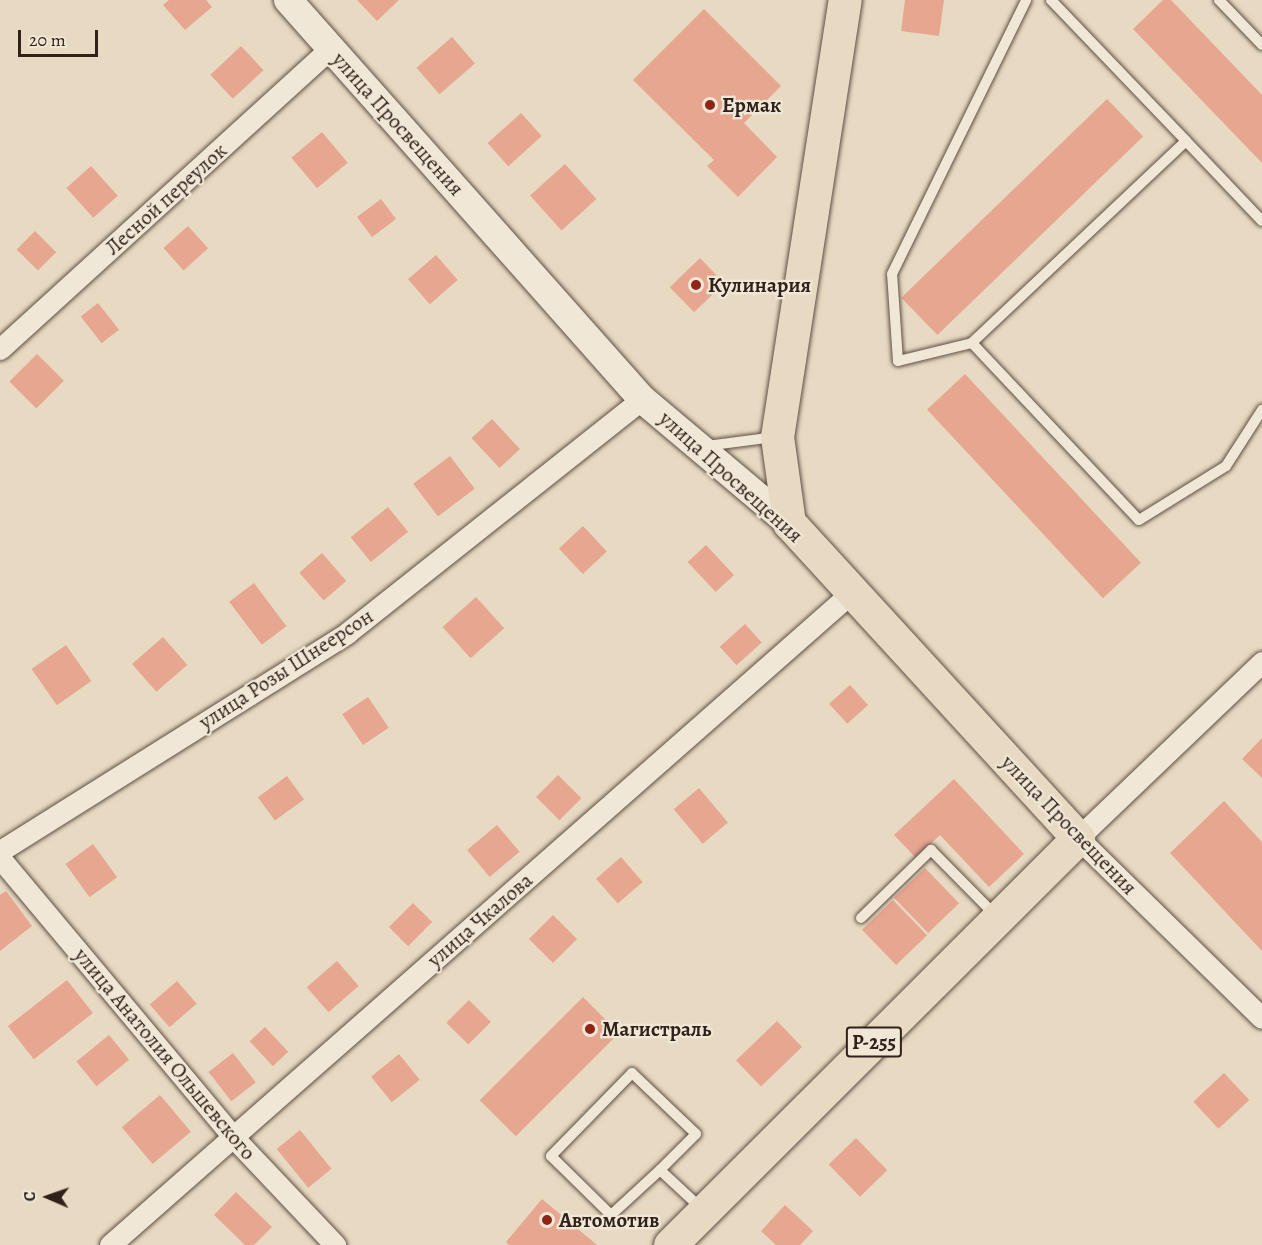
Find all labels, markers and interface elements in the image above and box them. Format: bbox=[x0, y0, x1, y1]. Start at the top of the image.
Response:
scale bar bbox=[21, 18, 100, 56]
text: 20 m bbox=[29, 28, 66, 52]
street label: улица Просвещения bbox=[327, 47, 469, 201]
place label: Ермак bbox=[722, 92, 781, 118]
marker: Ермак bbox=[703, 98, 717, 112]
street label: Лесной переулок bbox=[100, 138, 232, 260]
place label: Кулинария bbox=[708, 272, 811, 298]
marker: Кулинария bbox=[689, 278, 703, 292]
street label: улица Просвещения bbox=[654, 406, 808, 548]
street label: улица Розы Шнеерсон bbox=[194, 603, 378, 735]
street label: улица Просвещения bbox=[996, 750, 1142, 900]
street label: улица Чкалова bbox=[422, 868, 538, 972]
street label: улица Анатолия Ольшевского bbox=[69, 943, 261, 1165]
place label: Магистраль bbox=[602, 1016, 711, 1042]
marker: Магистраль bbox=[583, 1022, 597, 1036]
road number: Р-255 bbox=[846, 1025, 902, 1059]
north arrow bbox=[18, 1167, 78, 1227]
text: С bbox=[19, 1191, 41, 1202]
place label: Автомотив bbox=[559, 1207, 659, 1233]
marker: Автомотив bbox=[540, 1213, 554, 1227]

